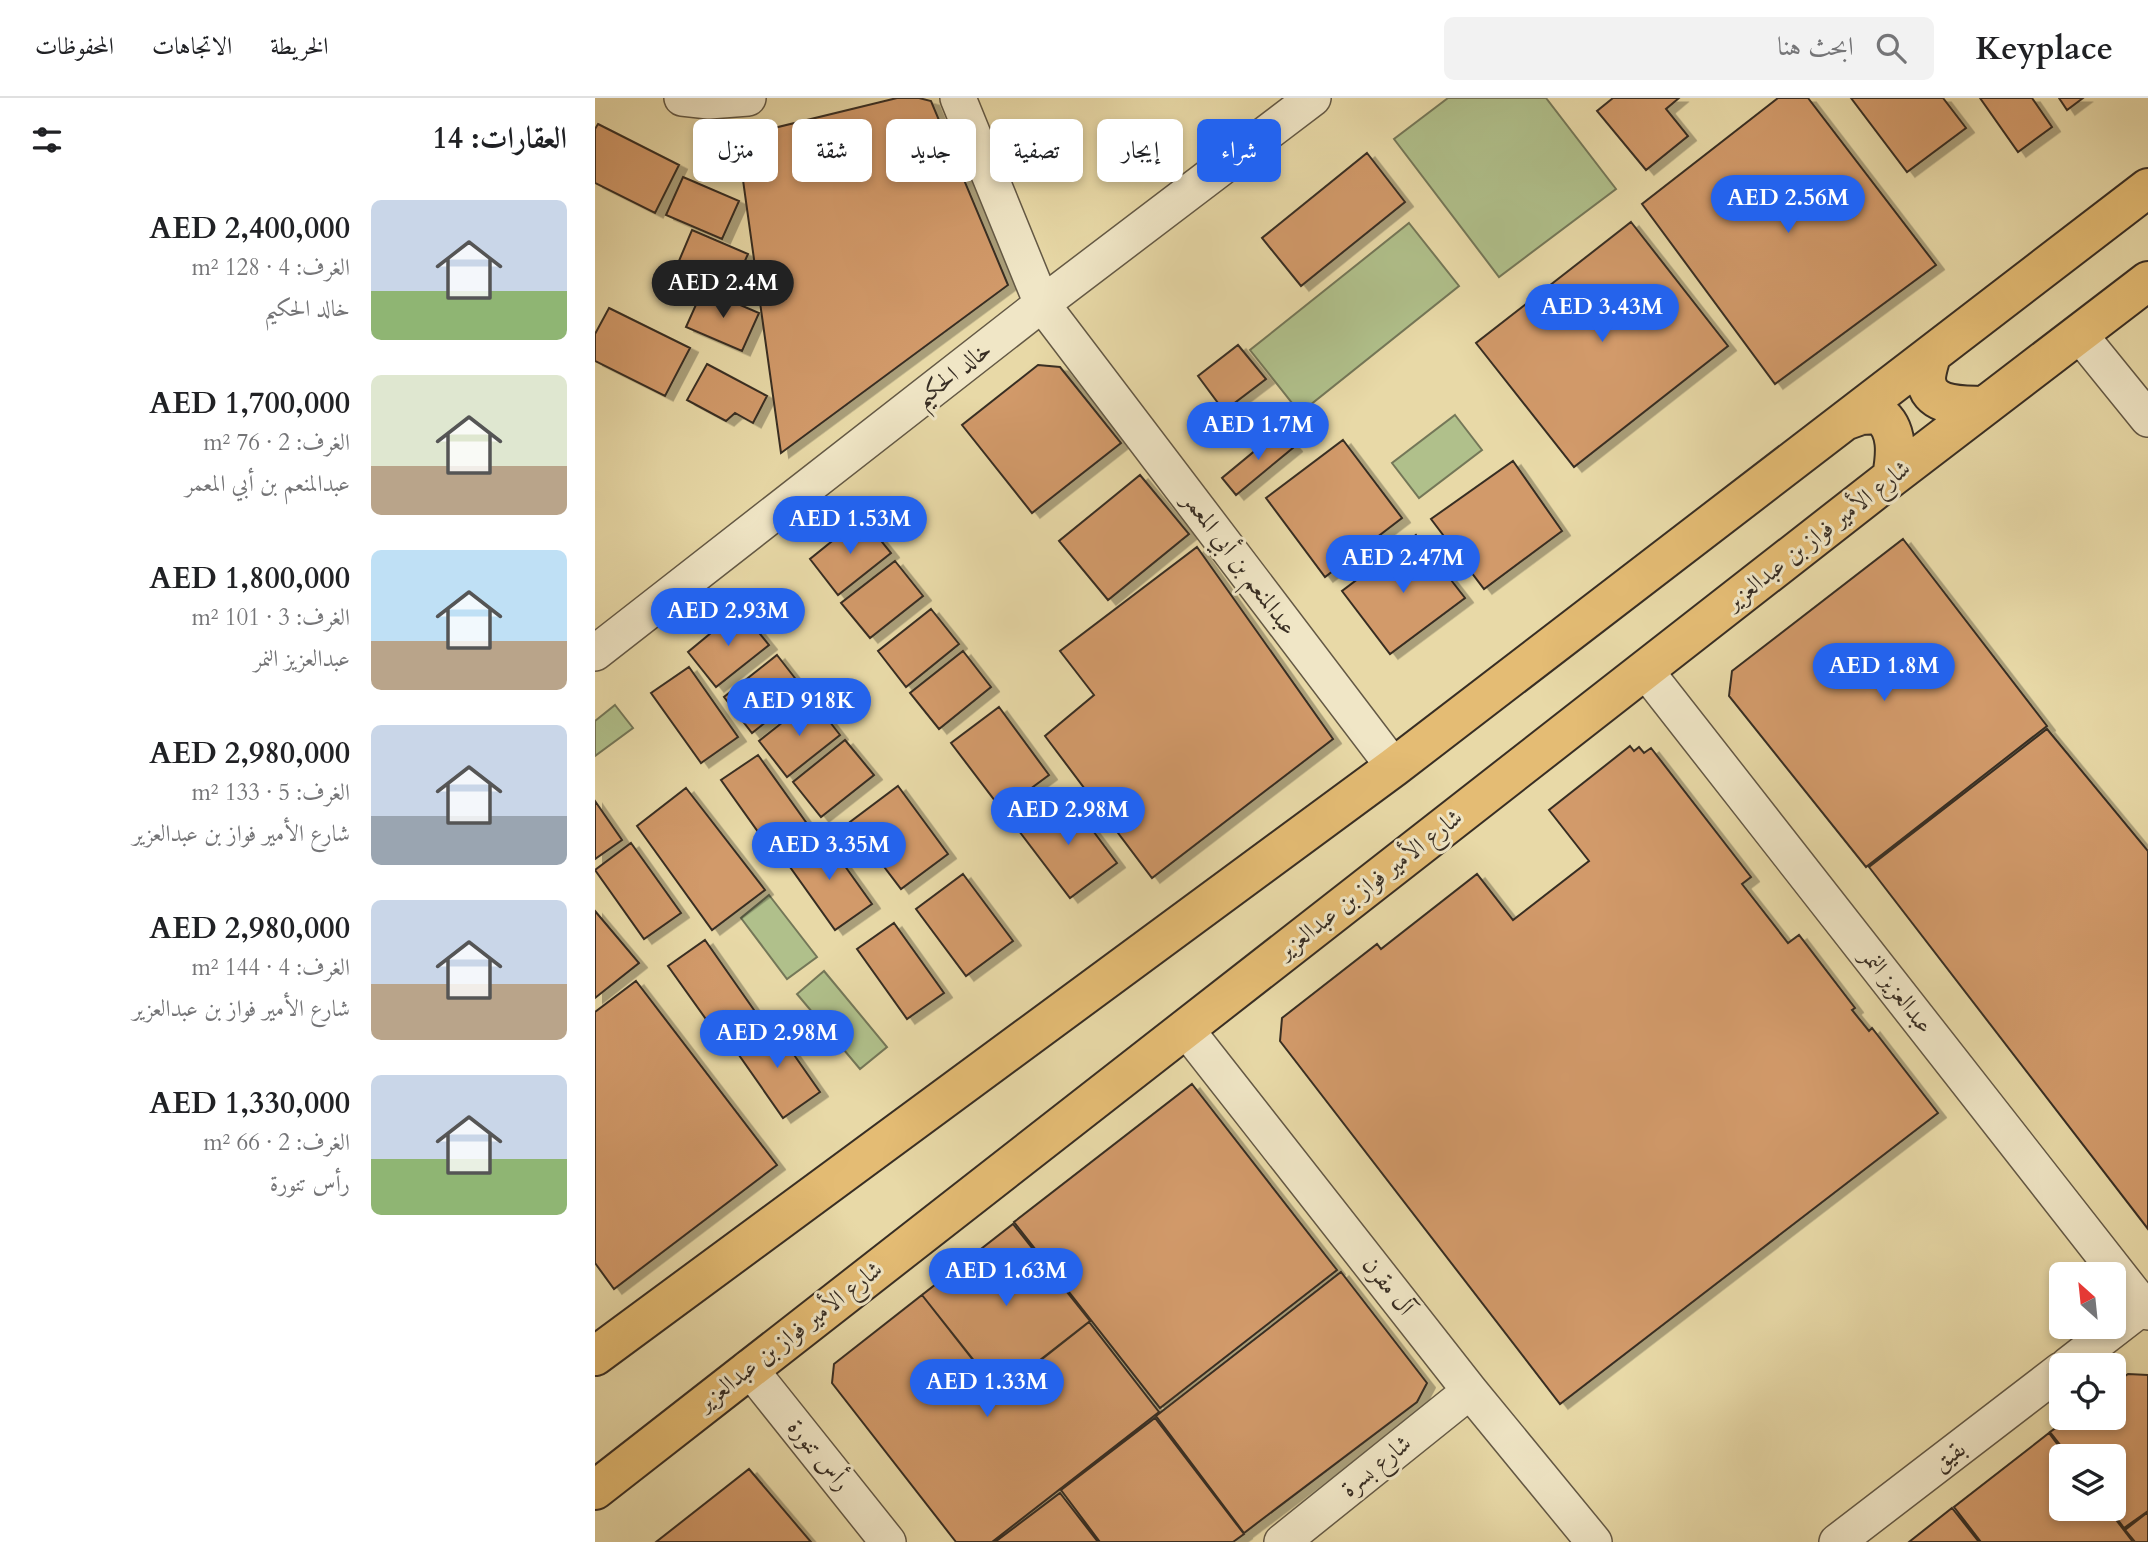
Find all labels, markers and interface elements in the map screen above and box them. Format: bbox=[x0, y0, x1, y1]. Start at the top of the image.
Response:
search box bbox=[1444, 17, 1934, 80]
text: Keyplace bbox=[1976, 26, 2113, 71]
text: ابحث هنا bbox=[1777, 29, 1854, 64]
icon: search bbox=[1872, 29, 1910, 67]
text: المحفوظات bbox=[35, 30, 114, 63]
text: الاتجاهات bbox=[152, 30, 232, 63]
text: الخريطة bbox=[270, 30, 329, 63]
text: العقارات: 14 bbox=[432, 118, 567, 159]
chip: منزل bbox=[693, 119, 778, 182]
chip: شقة bbox=[792, 119, 872, 182]
chip: جديد bbox=[886, 119, 976, 182]
chip: تصفية bbox=[990, 119, 1083, 182]
chip: إيجار bbox=[1097, 119, 1183, 182]
chip: شراء bbox=[1197, 119, 1281, 182]
icon: filters bbox=[28, 121, 66, 159]
pin: AED 2.56M bbox=[1708, 176, 1868, 235]
text: AED 2.56M bbox=[1727, 182, 1849, 213]
text: AED 2,400,000 bbox=[149, 208, 350, 249]
icon: home bbox=[427, 228, 511, 312]
text: الغرف: 4 · 128 m² bbox=[191, 252, 350, 283]
pin: AED 2.4M bbox=[651, 260, 795, 320]
text: AED 2.4M bbox=[668, 267, 778, 298]
pin: AED 3.43M bbox=[1522, 285, 1682, 344]
text: AED 3.43M bbox=[1541, 291, 1663, 322]
text: خالد الحكيم bbox=[264, 293, 350, 324]
street label: خالد الحكيم bbox=[908, 333, 1003, 420]
text: AED 1,700,000 bbox=[149, 383, 350, 424]
pin: AED 1.7M bbox=[1186, 402, 1330, 462]
icon: home bbox=[427, 403, 511, 487]
text: AED 1.7M bbox=[1203, 409, 1313, 440]
text: الغرف: 2 · 76 m² bbox=[203, 427, 350, 458]
street label: شارع الأمير فواز بن عبدالعزير bbox=[1716, 452, 1919, 622]
text: عبدالمنعم بن أبي المعمر bbox=[185, 468, 350, 499]
street label: عبدالمنعم بن أبي المعمر bbox=[1169, 482, 1306, 646]
pin: AED 1.53M bbox=[770, 496, 930, 556]
text: AED 1.53M bbox=[789, 503, 911, 534]
pin: AED 2.47M bbox=[1323, 536, 1483, 595]
text: AED 2.47M bbox=[1342, 542, 1464, 573]
text: AED 1,800,000 bbox=[149, 558, 350, 599]
icon: home bbox=[427, 578, 511, 662]
pin: AED 2.93M bbox=[648, 588, 808, 648]
text: AED 2.93M bbox=[667, 595, 789, 626]
text: الغرف: 3 · 101 m² bbox=[191, 602, 350, 633]
text: عبدالعزيز النمر bbox=[254, 643, 350, 674]
pin: AED 1.8M bbox=[1812, 644, 1956, 703]
text: AED 1.8M bbox=[1829, 650, 1939, 681]
pin: AED 918K bbox=[727, 678, 871, 738]
text: AED 918K bbox=[743, 685, 855, 716]
text: AED 2,980,000 bbox=[149, 733, 350, 774]
icon: home bbox=[427, 753, 511, 837]
text: الغرف: 5 · 133 m² bbox=[191, 777, 350, 808]
pin: AED 2.98M bbox=[988, 788, 1148, 847]
text: AED 2.98M bbox=[1007, 794, 1129, 825]
street label: شارع الأمير فواز بن عبدالعزير bbox=[1268, 801, 1471, 971]
text: شارع الأمير فواز بن عبدالعزير bbox=[132, 818, 350, 849]
pin: AED 3.35M bbox=[749, 822, 909, 882]
text: AED 3.35M bbox=[768, 829, 890, 860]
text: AED 2,980,000 bbox=[149, 908, 350, 949]
icon: home bbox=[427, 928, 511, 1012]
street label: عبدالعزيز النمر bbox=[1851, 939, 1941, 1041]
text: الغرف: 4 · 144 m² bbox=[191, 952, 350, 983]
text: شارع الأمير فواز بن عبدالعزير bbox=[132, 993, 350, 1024]
pin: AED 2.98M bbox=[697, 1010, 857, 1070]
text: AED 2.98M bbox=[716, 1017, 838, 1048]
text: AED 1,330,000 bbox=[149, 1083, 350, 1124]
icon: home bbox=[427, 1103, 511, 1187]
text: الغرف: 2 · 66 m² bbox=[203, 1127, 350, 1158]
text: رأس تنورة bbox=[270, 1168, 350, 1199]
pin: AED 1.63M bbox=[926, 1248, 1086, 1308]
street label: آل مقرن bbox=[1355, 1250, 1423, 1325]
street label: شارع الأمير فواز بن عبدالعزير bbox=[688, 1253, 891, 1423]
text: AED 1.63M bbox=[945, 1255, 1067, 1286]
north arrow bbox=[2049, 1262, 2126, 1339]
map controls bbox=[2049, 1262, 2126, 1521]
button: locate bbox=[2049, 1353, 2126, 1430]
pin: AED 1.33M bbox=[907, 1360, 1067, 1419]
text: AED 1.33M bbox=[926, 1366, 1048, 1397]
street label: رأس تنورة bbox=[780, 1411, 859, 1498]
street label: شارع بسرة bbox=[1334, 1427, 1420, 1507]
street label: بقيق bbox=[1925, 1433, 1973, 1479]
button: layers bbox=[2049, 1444, 2126, 1521]

